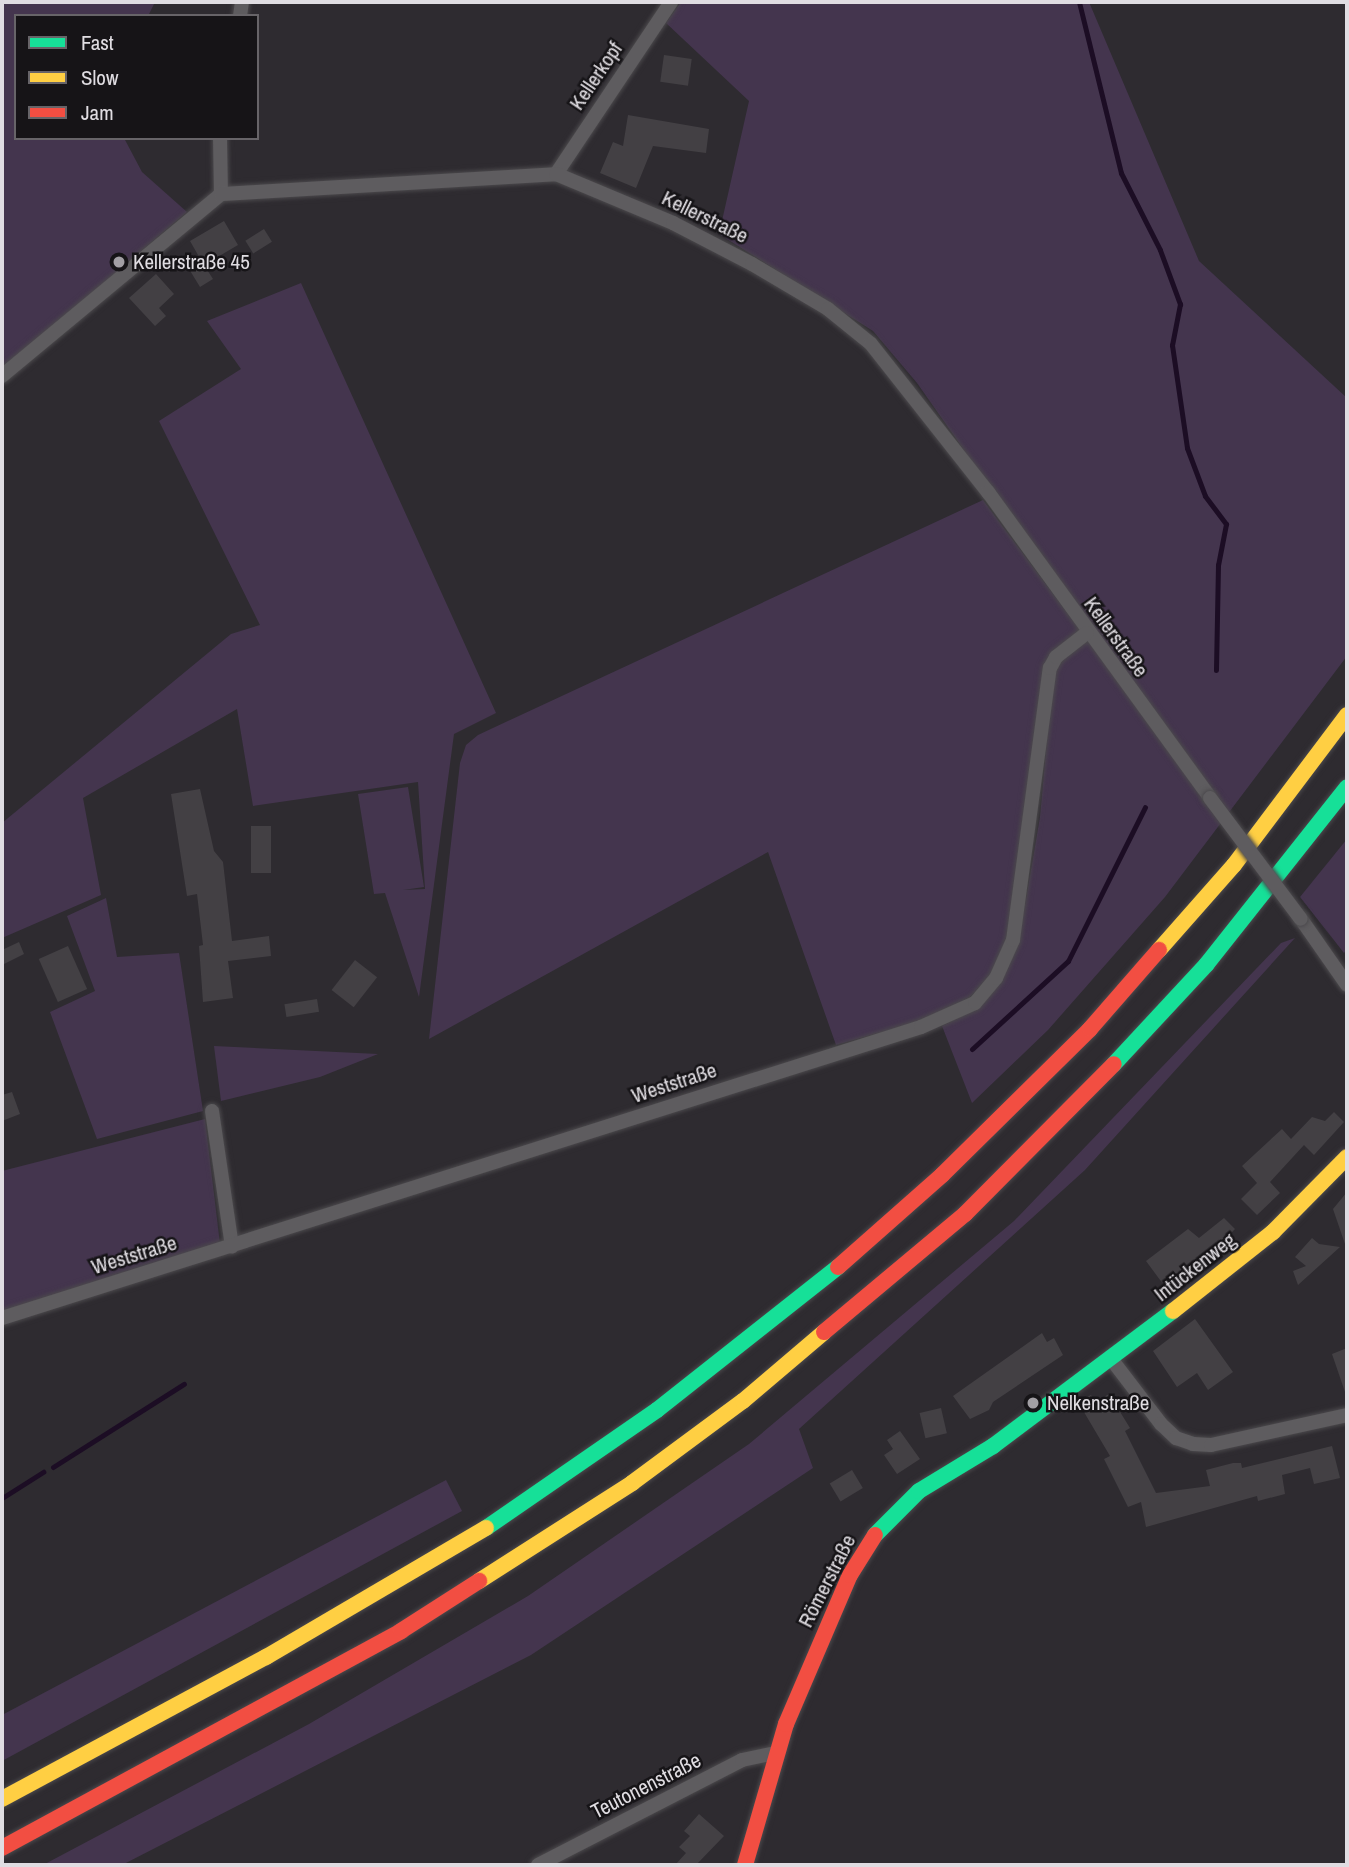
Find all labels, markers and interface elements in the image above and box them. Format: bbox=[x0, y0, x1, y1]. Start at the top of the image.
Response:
legend bbox=[14, 14, 259, 140]
text: Fast bbox=[81, 28, 114, 57]
street label: Kellerkopf bbox=[564, 37, 628, 115]
text: Slow bbox=[81, 63, 118, 92]
text: Jam bbox=[81, 98, 114, 127]
street label: Kellerstraße bbox=[658, 185, 752, 249]
place label: Kellerstraße 45 bbox=[133, 249, 250, 275]
marker: Kellerstraße 45 bbox=[111, 254, 127, 270]
street label: Kellerstraße bbox=[1079, 592, 1153, 682]
street label: Weststraße bbox=[628, 1057, 720, 1109]
street label: Intückenweg bbox=[1149, 1227, 1241, 1307]
street label: Weststraße bbox=[88, 1230, 180, 1280]
place label: Nelkenstraße bbox=[1047, 1390, 1149, 1416]
marker: Nelkenstraße bbox=[1025, 1395, 1041, 1411]
street label: Römerstraße bbox=[793, 1531, 861, 1631]
street label: Teutonenstraße bbox=[587, 1748, 705, 1824]

